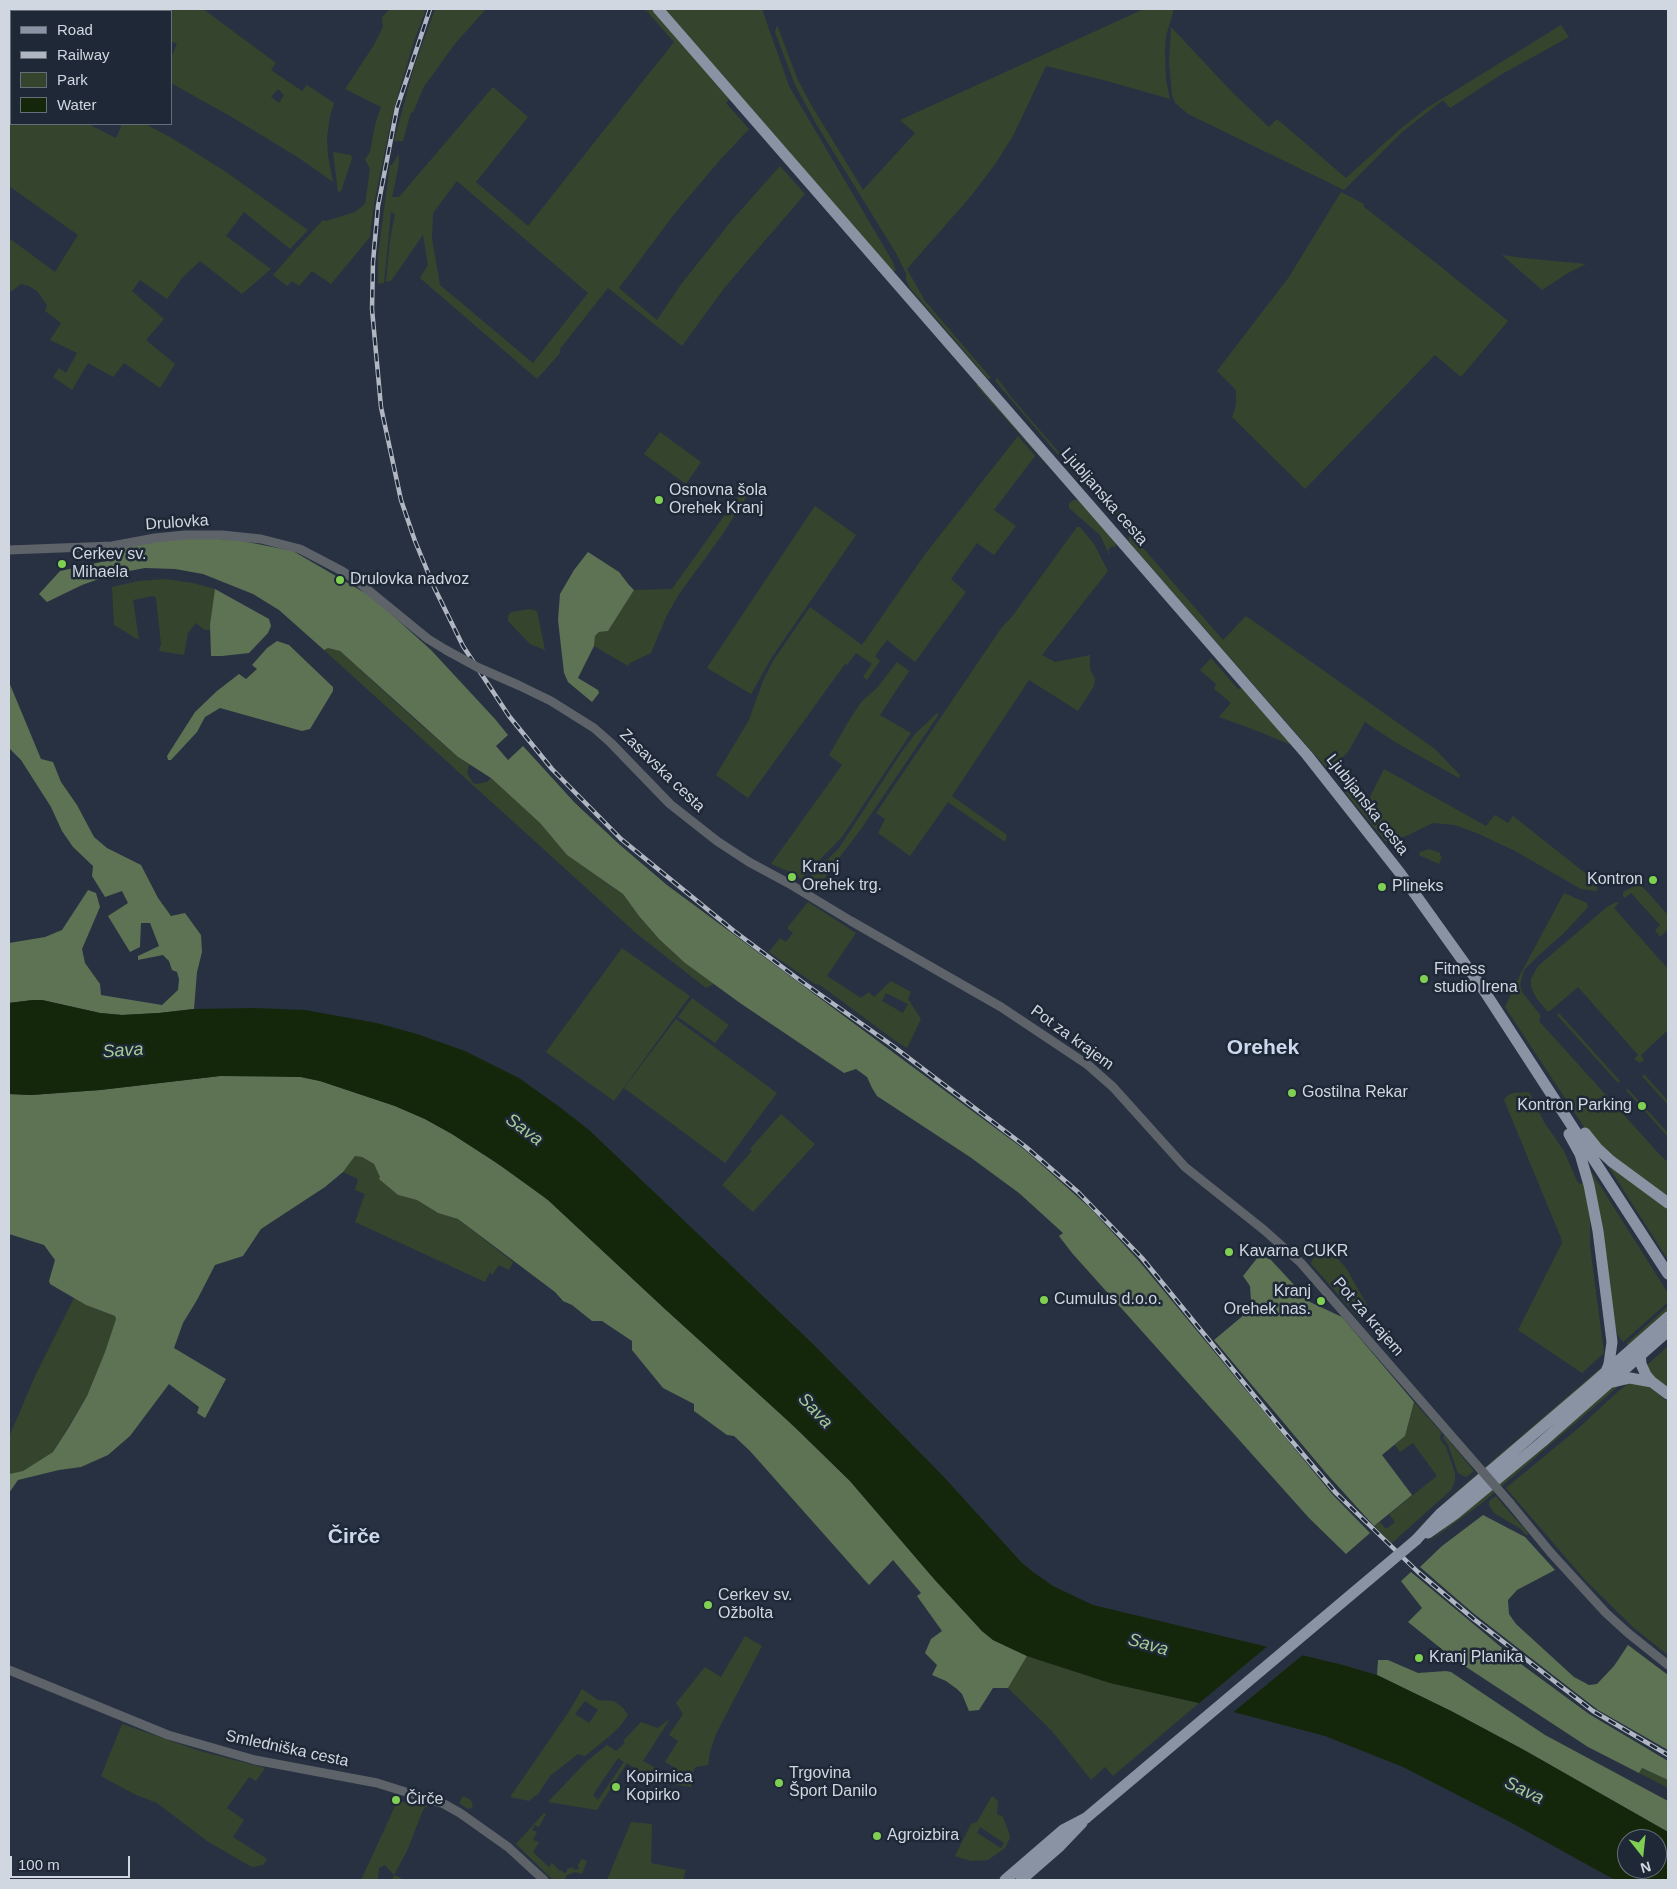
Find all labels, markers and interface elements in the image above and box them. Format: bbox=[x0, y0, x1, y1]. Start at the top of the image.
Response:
legend bbox=[10, 10, 172, 125]
text: Road bbox=[57, 21, 93, 38]
text: Railway bbox=[57, 46, 110, 63]
text: Park bbox=[57, 71, 88, 88]
text: Water bbox=[57, 96, 96, 113]
street label: Ljubljanska cesta bbox=[1056, 444, 1152, 550]
place label: Osnovna šola Orehek Kranj bbox=[669, 481, 767, 519]
marker: Osnovna šola Orehek Kranj bbox=[653, 494, 665, 506]
street label: Drulovka bbox=[145, 511, 209, 535]
place label: Cerkev sv. Mihaela bbox=[72, 545, 146, 583]
marker: Cerkev sv. Mihaela bbox=[56, 558, 68, 570]
place label: Drulovka nadvoz bbox=[350, 570, 469, 590]
marker: Drulovka nadvoz bbox=[334, 574, 346, 586]
street label: Zasavska cesta bbox=[615, 725, 709, 817]
street label: Ljubljanska cesta bbox=[1322, 751, 1412, 859]
place label: Kranj Orehek trg. bbox=[802, 858, 882, 896]
place label: Kontron bbox=[1587, 870, 1643, 890]
marker: Kranj Orehek trg. bbox=[786, 871, 798, 883]
marker: Kontron bbox=[1647, 874, 1659, 886]
place label: Plineks bbox=[1392, 877, 1444, 897]
marker: Plineks bbox=[1376, 881, 1388, 893]
place label: Fitness studio Irena bbox=[1434, 960, 1518, 998]
marker: Fitness studio Irena bbox=[1418, 973, 1430, 985]
street label: Pot za krajem bbox=[1027, 1001, 1117, 1075]
district label: Orehek bbox=[1227, 1035, 1299, 1061]
water label: Sava bbox=[102, 1039, 144, 1063]
place label: Gostilna Rekar bbox=[1302, 1083, 1408, 1103]
marker: Gostilna Rekar bbox=[1286, 1087, 1298, 1099]
place label: Kontron Parking bbox=[1517, 1096, 1632, 1116]
marker: Kontron Parking bbox=[1636, 1100, 1648, 1112]
water label: Sava bbox=[501, 1109, 547, 1151]
place label: Kavarna CUKR bbox=[1239, 1242, 1348, 1262]
marker: Kavarna CUKR bbox=[1223, 1246, 1235, 1258]
street label: Pot za krajem bbox=[1329, 1274, 1407, 1360]
place label: Kranj Orehek nas. bbox=[1224, 1282, 1311, 1320]
place label: Cumulus d.o.o. bbox=[1054, 1290, 1162, 1310]
marker: Cumulus d.o.o. bbox=[1038, 1294, 1050, 1306]
marker: Kranj Orehek nas. bbox=[1315, 1295, 1327, 1307]
water label: Sava bbox=[793, 1389, 837, 1433]
district label: Čirče bbox=[328, 1524, 380, 1550]
place label: Cerkev sv. Ožbolta bbox=[718, 1586, 792, 1624]
marker: Cerkev sv. Ožbolta bbox=[702, 1599, 714, 1611]
water label: Sava bbox=[1125, 1629, 1171, 1661]
place label: Kranj Planika bbox=[1429, 1648, 1523, 1668]
marker: Kranj Planika bbox=[1413, 1652, 1425, 1664]
street label: Smledniška cesta bbox=[224, 1727, 350, 1771]
place label: Trgovina Šport Danilo bbox=[789, 1764, 877, 1802]
place label: Kopirnica Kopirko bbox=[626, 1768, 693, 1806]
water label: Sava bbox=[1501, 1772, 1547, 1810]
marker: Trgovina Šport Danilo bbox=[773, 1777, 785, 1789]
marker: Kopirnica Kopirko bbox=[610, 1781, 622, 1793]
place label: Čirče bbox=[406, 1790, 443, 1810]
marker: Čirče bbox=[390, 1794, 402, 1806]
place label: Agroizbira bbox=[887, 1826, 959, 1846]
north arrow bbox=[1617, 1829, 1667, 1879]
marker: Agroizbira bbox=[871, 1830, 883, 1842]
scale bar bbox=[12, 1846, 132, 1878]
text: 100 m bbox=[18, 1856, 60, 1873]
text: N bbox=[1639, 1858, 1653, 1877]

